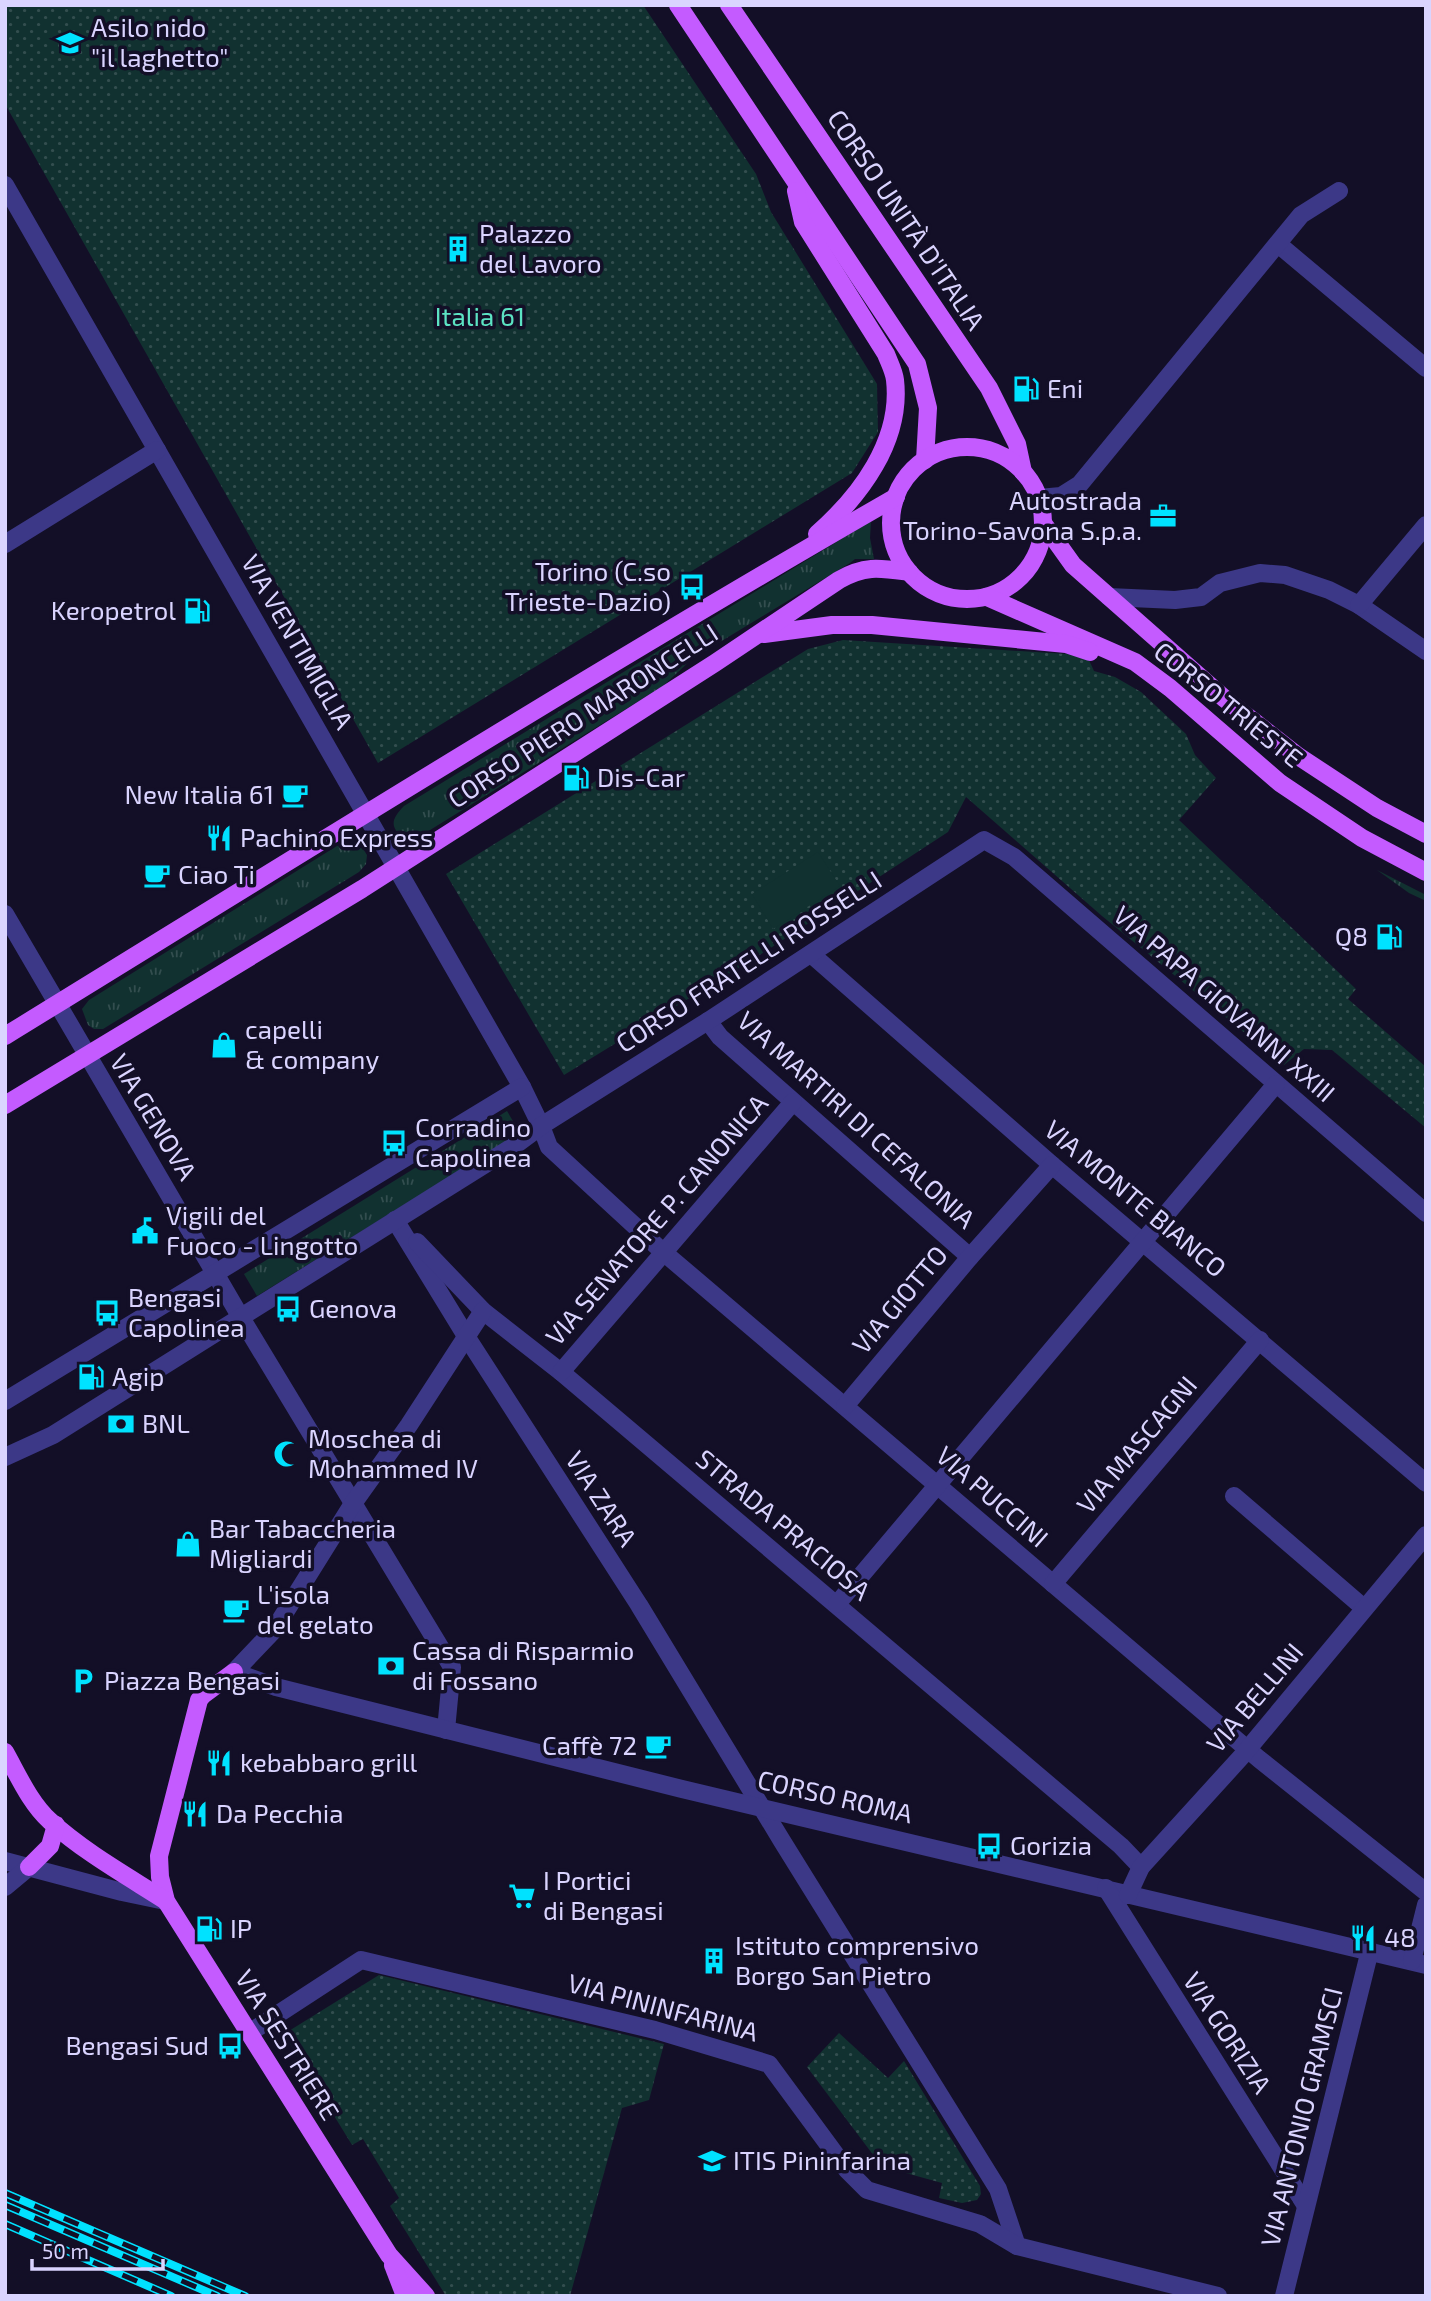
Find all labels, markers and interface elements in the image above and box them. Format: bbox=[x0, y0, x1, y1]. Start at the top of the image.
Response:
place label: Asilo nido "il laghetto" bbox=[91, 11, 228, 72]
school or university icon: Asilo nido "il laghetto" bbox=[55, 28, 85, 58]
street label: CORSO UNITÀ D'ITALIA bbox=[822, 103, 992, 335]
place label: Palazzo del Lavoro bbox=[479, 217, 602, 278]
building icon: Palazzo del Lavoro bbox=[443, 234, 473, 264]
park label: Italia 61 bbox=[435, 300, 525, 331]
place label: Eni bbox=[1047, 372, 1083, 403]
fuel station icon: Eni bbox=[1011, 374, 1041, 404]
place label: Autostrada Torino-Savona S.p.a. bbox=[903, 484, 1142, 545]
office icon: Autostrada Torino-Savona S.p.a. bbox=[1148, 501, 1178, 531]
street label: VIA VENTIMIGLIA bbox=[236, 548, 361, 734]
place label: Torino (C.so Trieste-Dazio) bbox=[505, 555, 671, 616]
bus stop icon: Torino (C.so Trieste-Dazio) bbox=[677, 572, 707, 602]
place label: Keropetrol bbox=[51, 594, 176, 625]
fuel station icon: Keropetrol bbox=[182, 596, 212, 626]
street label: CORSO PIERO MARONCELLI bbox=[442, 616, 723, 814]
street label: CORSO TRIESTE bbox=[1148, 635, 1309, 773]
place label: Dis-Car bbox=[597, 761, 685, 792]
fuel station icon: Dis-Car bbox=[561, 763, 591, 793]
place label: New Italia 61 bbox=[125, 778, 274, 809]
cafe icon: New Italia 61 bbox=[280, 780, 310, 810]
place label: Pachino Express bbox=[240, 821, 433, 852]
restaurant icon: Pachino Express bbox=[204, 823, 234, 853]
place label: Ciao Ti bbox=[178, 858, 255, 889]
cafe icon: Ciao Ti bbox=[142, 860, 172, 890]
street label: CORSO FRATELLI ROSSELLI bbox=[610, 863, 887, 1058]
street label: VIA PAPA GIOVANNI XXIII bbox=[1108, 898, 1342, 1107]
place label: Q8 bbox=[1335, 920, 1368, 951]
fuel station icon: Q8 bbox=[1374, 922, 1404, 952]
street label: VIA MARTIRI DI CEFALONIA bbox=[732, 1004, 982, 1234]
place label: capelli & company bbox=[245, 1013, 379, 1074]
shop icon: capelli & company bbox=[209, 1030, 239, 1060]
street label: VIA GENOVA bbox=[105, 1048, 204, 1185]
street label: VIA SENATORE P. CANONICA bbox=[538, 1087, 773, 1351]
place label: Corradino Capolinea bbox=[415, 1111, 531, 1172]
street label: VIA MONTE BIANCO bbox=[1039, 1113, 1233, 1283]
bus stop icon: Corradino Capolinea bbox=[379, 1128, 409, 1158]
place label: Vigili del Fuoco - Lingotto bbox=[166, 1199, 358, 1260]
public building icon: Vigili del Fuoco - Lingotto bbox=[130, 1216, 160, 1246]
street label: VIA GIOTTO bbox=[845, 1239, 953, 1359]
place label: Bengasi Capolinea bbox=[128, 1281, 244, 1342]
place label: Genova bbox=[309, 1292, 397, 1323]
bus stop icon: Genova bbox=[273, 1294, 303, 1324]
bus stop icon: Bengasi Capolinea bbox=[92, 1298, 122, 1328]
place label: Agip bbox=[112, 1360, 164, 1391]
fuel station icon: Agip bbox=[76, 1362, 106, 1392]
street label: VIA MASCAGNI bbox=[1069, 1369, 1202, 1519]
place label: BNL bbox=[142, 1407, 190, 1438]
bank icon: BNL bbox=[106, 1409, 136, 1439]
place label: Moschea di Mohammed IV bbox=[308, 1422, 478, 1483]
mosque icon: Moschea di Mohammed IV bbox=[272, 1439, 302, 1469]
street label: VIA PUCCINI bbox=[931, 1439, 1055, 1553]
street label: STRADA PRACIOSA bbox=[691, 1442, 877, 1606]
street label: VIA ZARA bbox=[560, 1445, 644, 1552]
place label: Bar Tabaccheria Migliardi bbox=[209, 1512, 396, 1573]
shop icon: Bar Tabaccheria Migliardi bbox=[173, 1529, 203, 1559]
place label: L'isola del gelato bbox=[257, 1578, 374, 1639]
cafe icon: L'isola del gelato bbox=[221, 1595, 251, 1625]
place label: Cassa di Risparmio di Fossano bbox=[412, 1634, 634, 1695]
street label: VIA BELLINI bbox=[1199, 1636, 1309, 1758]
bank icon: Cassa di Risparmio di Fossano bbox=[376, 1651, 406, 1681]
place label: Piazza Bengasi bbox=[104, 1664, 280, 1695]
parking icon: Piazza Bengasi bbox=[68, 1666, 98, 1696]
place label: Caffè 72 bbox=[542, 1729, 637, 1760]
cafe icon: Caffè 72 bbox=[643, 1731, 673, 1761]
place label: kebabbaro grill bbox=[240, 1746, 418, 1777]
restaurant icon: kebabbaro grill bbox=[204, 1748, 234, 1778]
street label: CORSO ROMA bbox=[755, 1763, 916, 1828]
place label: Da Pecchia bbox=[216, 1797, 344, 1828]
restaurant icon: Da Pecchia bbox=[180, 1799, 210, 1829]
place label: Gorizia bbox=[1010, 1829, 1092, 1860]
bus stop icon: Gorizia bbox=[974, 1831, 1004, 1861]
place label: I Portici di Bengasi bbox=[543, 1864, 664, 1925]
supermarket icon: I Portici di Bengasi bbox=[507, 1881, 537, 1911]
place label: IP bbox=[230, 1912, 252, 1943]
fuel station icon: IP bbox=[194, 1914, 224, 1944]
place label: 48 bbox=[1384, 1921, 1416, 1952]
restaurant icon: 48 bbox=[1348, 1923, 1378, 1953]
place label: Istituto comprensivo Borgo San Pietro bbox=[735, 1929, 979, 1990]
building icon: Istituto comprensivo Borgo San Pietro bbox=[699, 1946, 729, 1976]
street label: VIA SESTRIERE bbox=[230, 1964, 347, 2125]
street label: VIA PININFARINA bbox=[565, 1966, 762, 2047]
street label: VIA GORIZIA bbox=[1178, 1966, 1279, 2099]
street label: VIA ANTONIO GRAMSCI bbox=[1253, 1984, 1348, 2249]
place label: Bengasi Sud bbox=[65, 2029, 209, 2060]
bus stop icon: Bengasi Sud bbox=[215, 2031, 245, 2061]
place label: ITIS Pininfarina bbox=[733, 2144, 911, 2175]
school or university icon: ITIS Pininfarina bbox=[697, 2146, 727, 2176]
scale bar bbox=[32, 2228, 163, 2272]
text: 50 m bbox=[42, 2238, 89, 2263]

